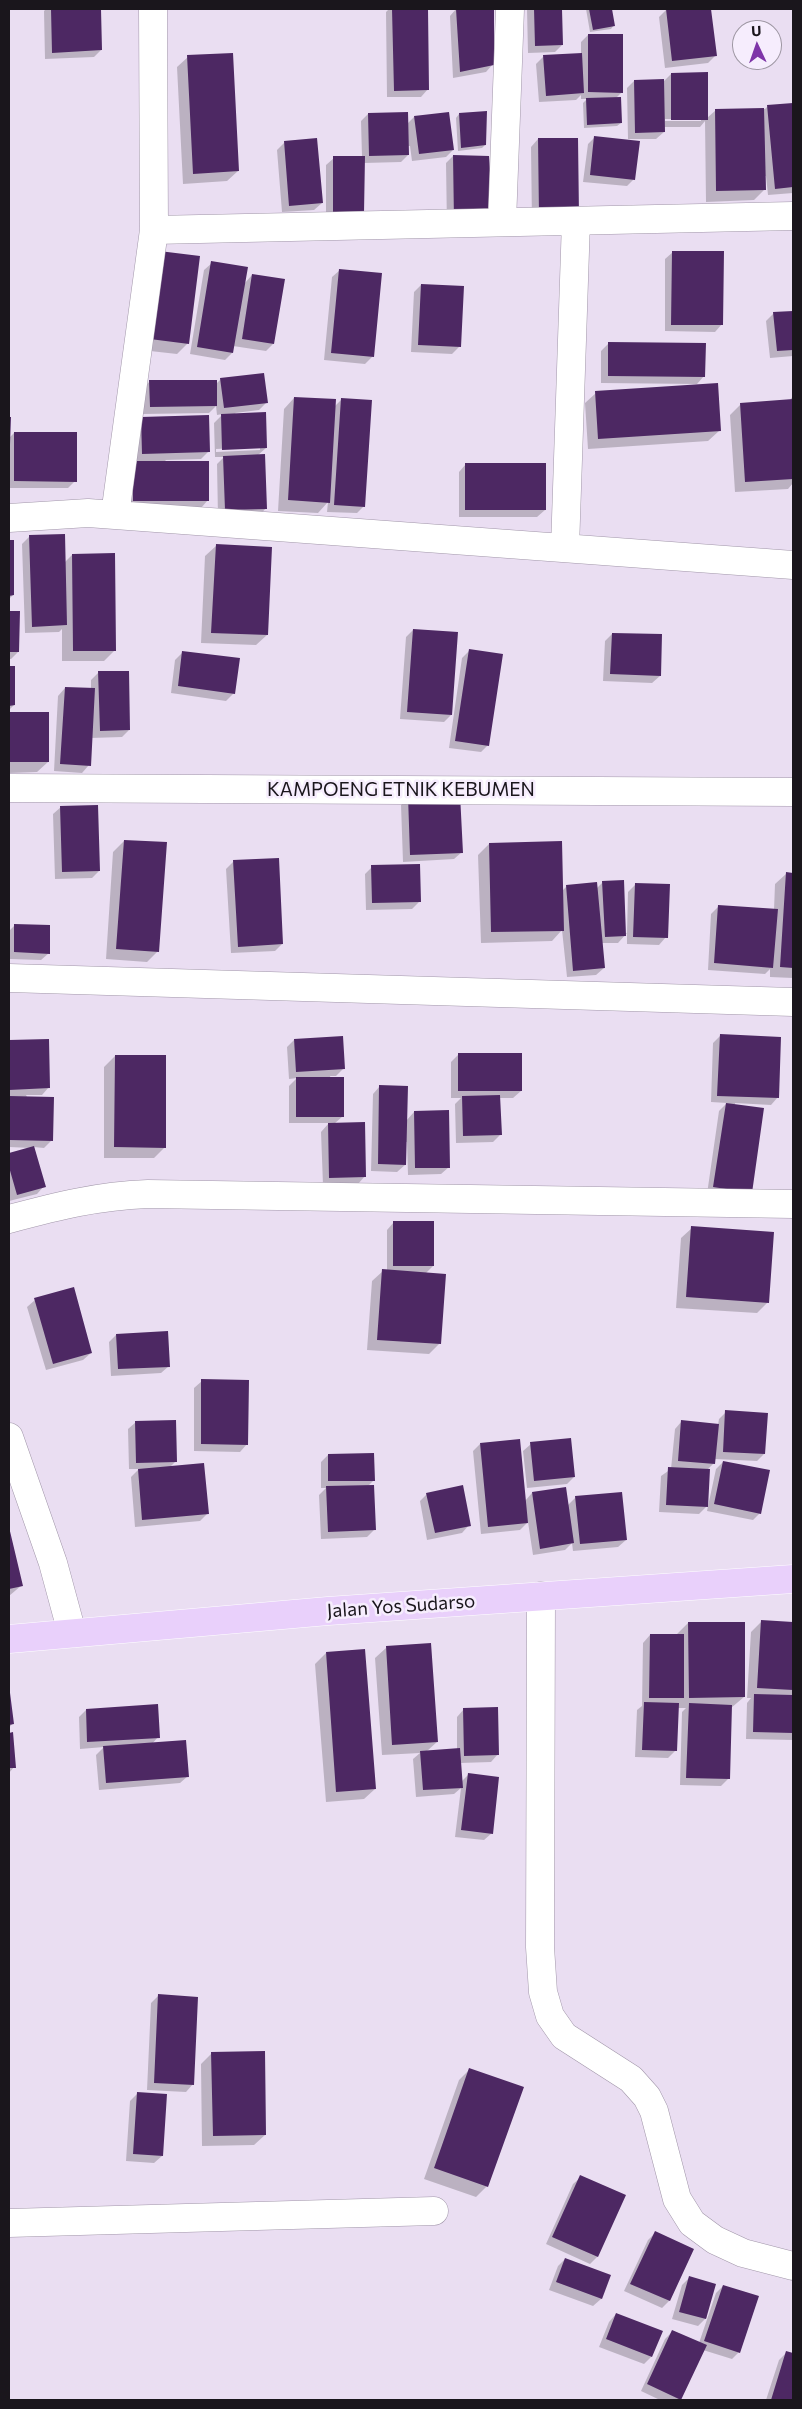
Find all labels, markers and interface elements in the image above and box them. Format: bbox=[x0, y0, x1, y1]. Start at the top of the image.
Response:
north arrow bbox=[732, 20, 782, 70]
text: U bbox=[751, 22, 762, 39]
street label: KAMPOENG ETNIK KEBUMEN bbox=[267, 779, 535, 801]
street label: Jalan Yos Sudarso bbox=[326, 1589, 476, 1623]

